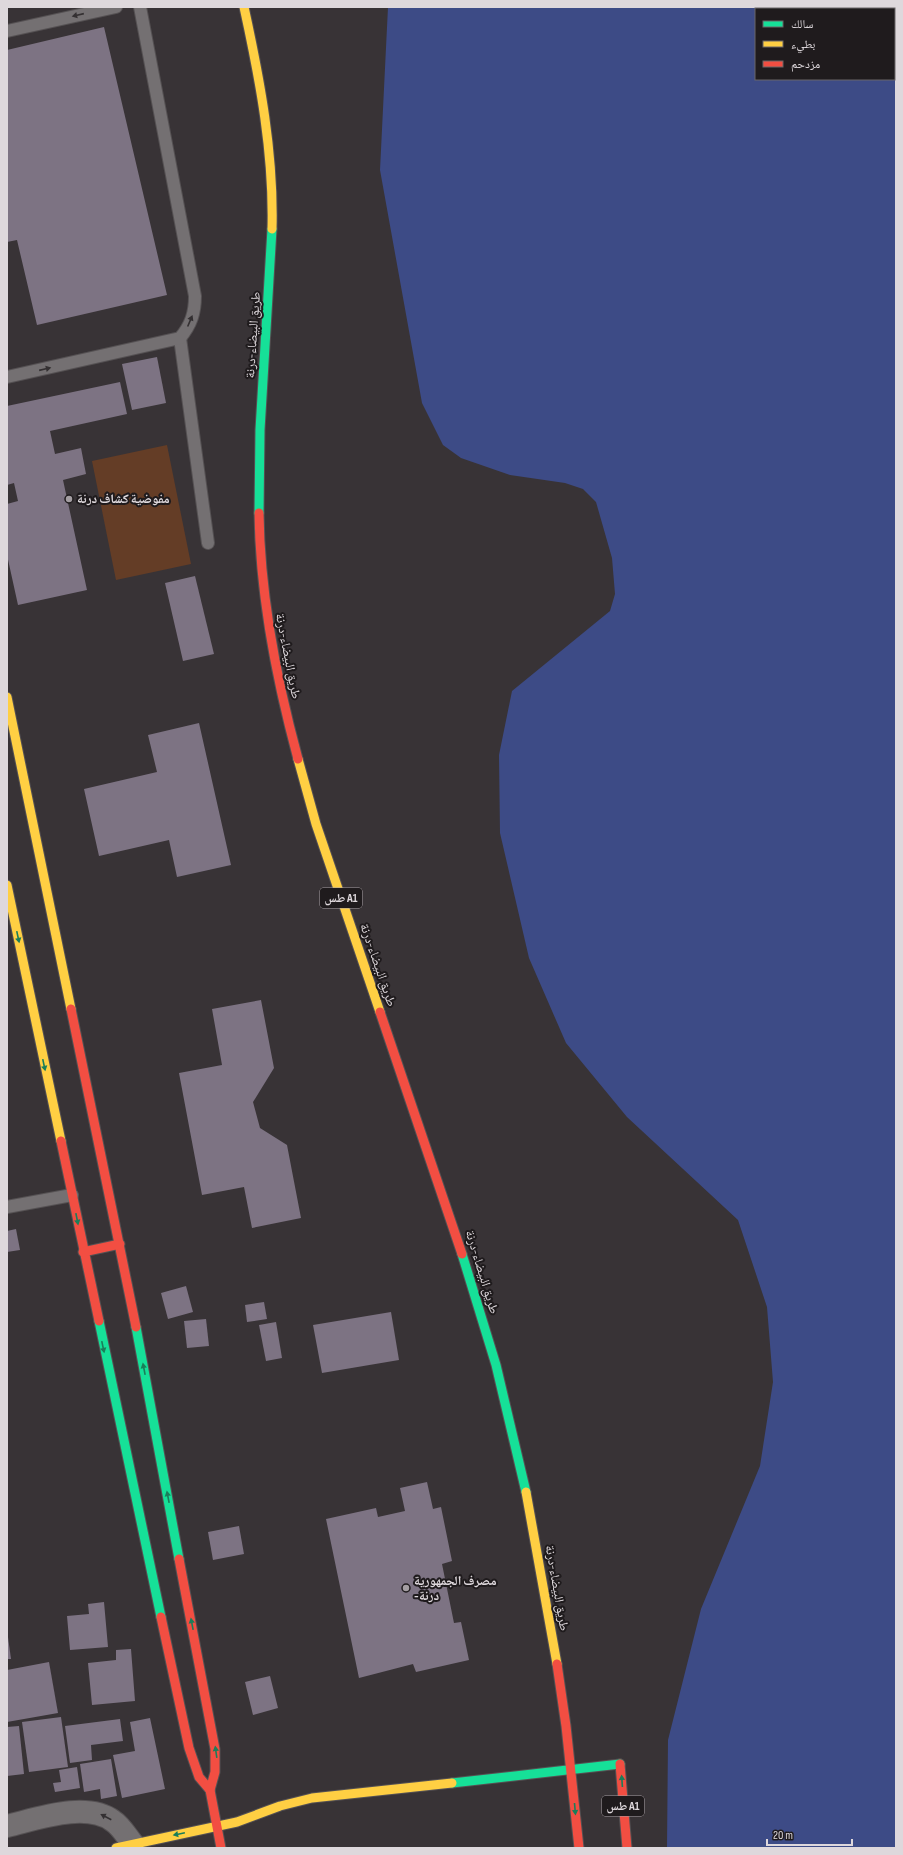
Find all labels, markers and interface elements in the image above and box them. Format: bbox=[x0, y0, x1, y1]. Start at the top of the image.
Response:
legend bbox=[755, 8, 895, 80]
one-way arrow bbox=[72, 13, 84, 19]
text: سالك bbox=[791, 17, 813, 32]
text: بطيء bbox=[791, 37, 815, 54]
text: مزدحم bbox=[791, 57, 820, 72]
street label: طريق البيضاء-درنة bbox=[242, 291, 264, 379]
one-way arrow bbox=[188, 315, 194, 327]
one-way arrow bbox=[39, 365, 51, 371]
place label: مفوضية كشاف درنة bbox=[77, 491, 170, 507]
marker: مفوضية كشاف درنة bbox=[64, 494, 74, 504]
street label: طريق البيضاء-درنة bbox=[272, 612, 304, 700]
road number: طس A1 bbox=[320, 888, 362, 908]
street label: طريق البيضاء-درنة bbox=[356, 921, 400, 1009]
one-way arrow bbox=[15, 931, 21, 943]
one-way arrow bbox=[42, 1058, 48, 1071]
one-way arrow bbox=[74, 1213, 80, 1225]
street label: طريق البيضاء-درنة bbox=[462, 1228, 502, 1316]
one-way arrow bbox=[101, 1340, 107, 1353]
one-way arrow bbox=[141, 1363, 147, 1375]
one-way arrow bbox=[165, 1490, 171, 1503]
street label: طريق البيضاء-درنة bbox=[542, 1544, 572, 1632]
place label: مصرف الجمهورية -درنة bbox=[414, 1573, 497, 1604]
marker: مصرف الجمهورية -درنة bbox=[401, 1583, 411, 1593]
one-way arrow bbox=[189, 1618, 195, 1630]
one-way arrow bbox=[212, 1746, 219, 1758]
one-way arrow bbox=[618, 1775, 625, 1787]
road number: طس A1 bbox=[602, 1796, 644, 1816]
one-way arrow bbox=[572, 1803, 579, 1815]
one-way arrow bbox=[100, 1814, 112, 1820]
scale bar bbox=[767, 1821, 852, 1847]
text: 20 m bbox=[773, 1828, 793, 1843]
one-way arrow bbox=[173, 1832, 185, 1838]

